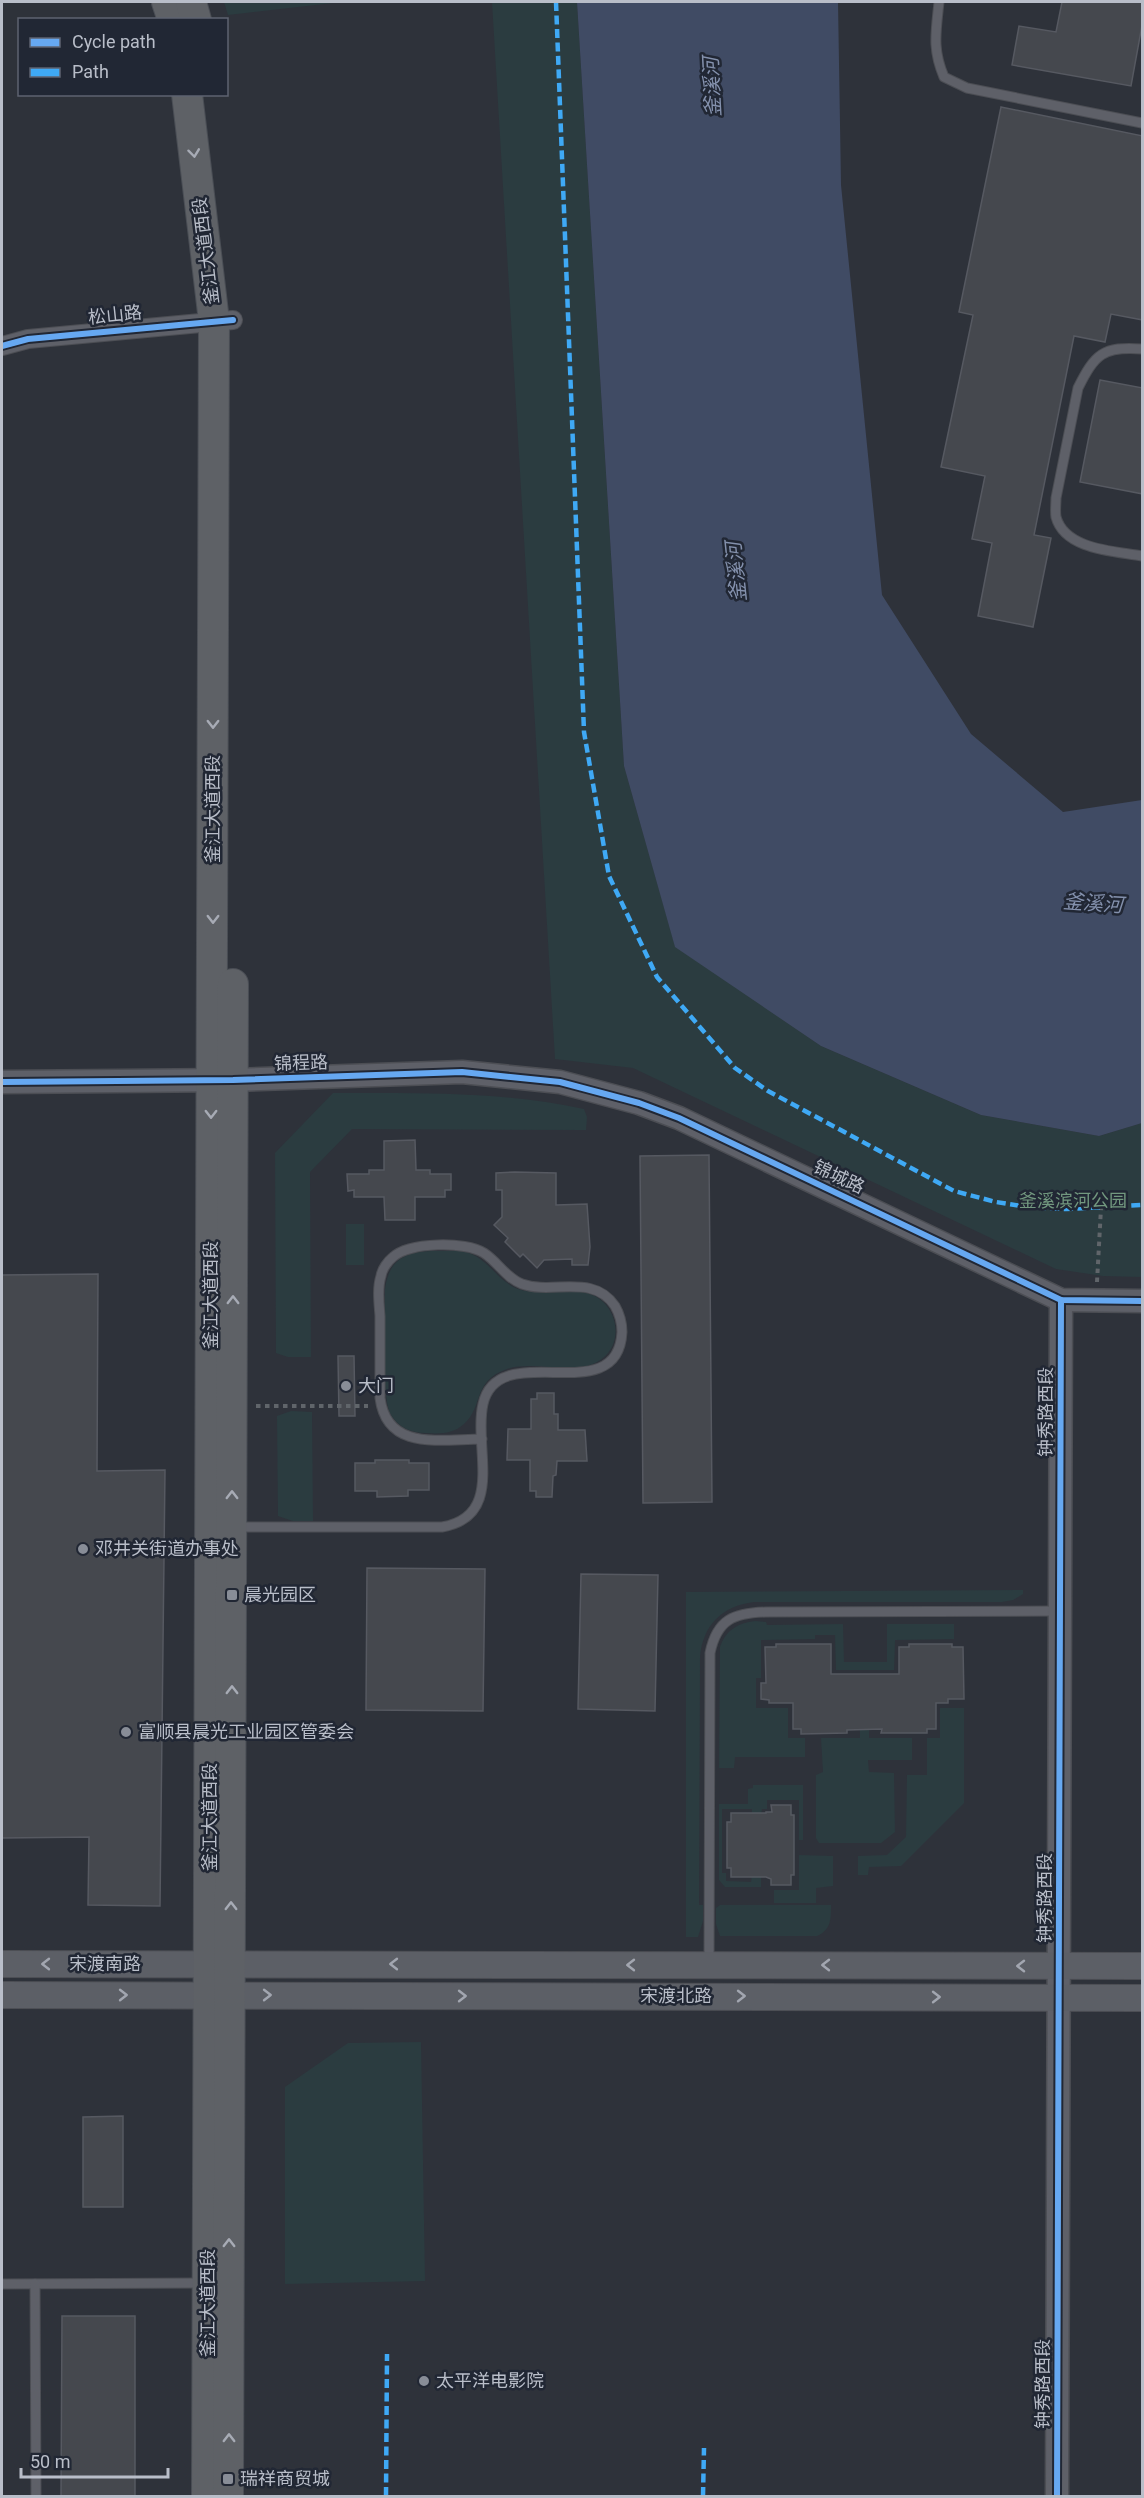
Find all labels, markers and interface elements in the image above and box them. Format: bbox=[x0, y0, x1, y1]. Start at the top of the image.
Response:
legend bbox=[18, 18, 228, 96]
text: Cycle path bbox=[72, 31, 156, 52]
water label: 釜溪河 bbox=[698, 52, 726, 118]
text: Path bbox=[72, 61, 109, 82]
one-way arrow bbox=[188, 148, 200, 157]
street label: 釜江大道西段 bbox=[189, 196, 223, 306]
street label: 松山路 bbox=[87, 301, 143, 328]
water label: 釜溪河 bbox=[721, 537, 751, 603]
one-way arrow bbox=[207, 720, 219, 729]
street label: 釜江大道西段 bbox=[202, 755, 223, 863]
water label: 釜溪河 bbox=[1062, 889, 1128, 917]
one-way arrow bbox=[207, 915, 219, 924]
street label: 锦程路 bbox=[274, 1051, 328, 1074]
one-way arrow bbox=[205, 1110, 217, 1119]
street label: 锦城路 bbox=[810, 1156, 868, 1197]
park label: 釜溪滨河公园 bbox=[1019, 1190, 1127, 1211]
street label: 釜江大道西段 bbox=[200, 1241, 221, 1349]
one-way arrow bbox=[227, 1295, 239, 1304]
street label: 钟秀路西段 bbox=[1035, 1367, 1056, 1457]
place label: 大门 bbox=[358, 1375, 394, 1396]
marker: 大门 bbox=[339, 1379, 353, 1393]
one-way arrow bbox=[226, 1490, 238, 1499]
place label: 邓井关街道办事处 bbox=[95, 1538, 239, 1559]
marker: 邓井关街道办事处 bbox=[76, 1542, 90, 1556]
place label: 晨光园区 bbox=[244, 1584, 316, 1605]
marker: 晨光园区 bbox=[225, 1588, 239, 1602]
one-way arrow bbox=[226, 1685, 238, 1694]
place label: 富顺县晨光工业园区管委会 bbox=[138, 1721, 354, 1742]
marker: 富顺县晨光工业园区管委会 bbox=[119, 1725, 133, 1739]
street label: 釜江大道西段 bbox=[199, 1763, 220, 1871]
street label: 钟秀路西段 bbox=[1034, 1853, 1055, 1943]
one-way arrow bbox=[225, 1901, 237, 1910]
street label: 宋渡南路 bbox=[69, 1953, 141, 1974]
one-way arrow bbox=[41, 1958, 50, 1970]
one-way arrow bbox=[390, 1958, 399, 1971]
one-way arrow bbox=[627, 1959, 636, 1971]
one-way arrow bbox=[822, 1959, 831, 1971]
one-way arrow bbox=[1017, 1960, 1026, 1972]
street label: 宋渡北路 bbox=[640, 1985, 712, 2006]
one-way arrow bbox=[118, 1989, 127, 2001]
one-way arrow bbox=[263, 1989, 272, 2001]
one-way arrow bbox=[458, 1990, 467, 2002]
one-way arrow bbox=[737, 1990, 746, 2002]
one-way arrow bbox=[932, 1991, 941, 2003]
one-way arrow bbox=[223, 2239, 235, 2248]
street label: 釜江大道西段 bbox=[197, 2249, 218, 2357]
street label: 钟秀路西段 bbox=[1032, 2339, 1053, 2429]
place label: 太平洋电影院 bbox=[436, 2370, 544, 2391]
marker: 太平洋电影院 bbox=[417, 2374, 431, 2388]
one-way arrow bbox=[222, 2434, 235, 2443]
scale bar bbox=[21, 2441, 168, 2479]
text: 50 m bbox=[30, 2451, 70, 2472]
place label: 瑞祥商贸城 bbox=[240, 2468, 330, 2489]
marker: 瑞祥商贸城 bbox=[221, 2472, 235, 2486]

